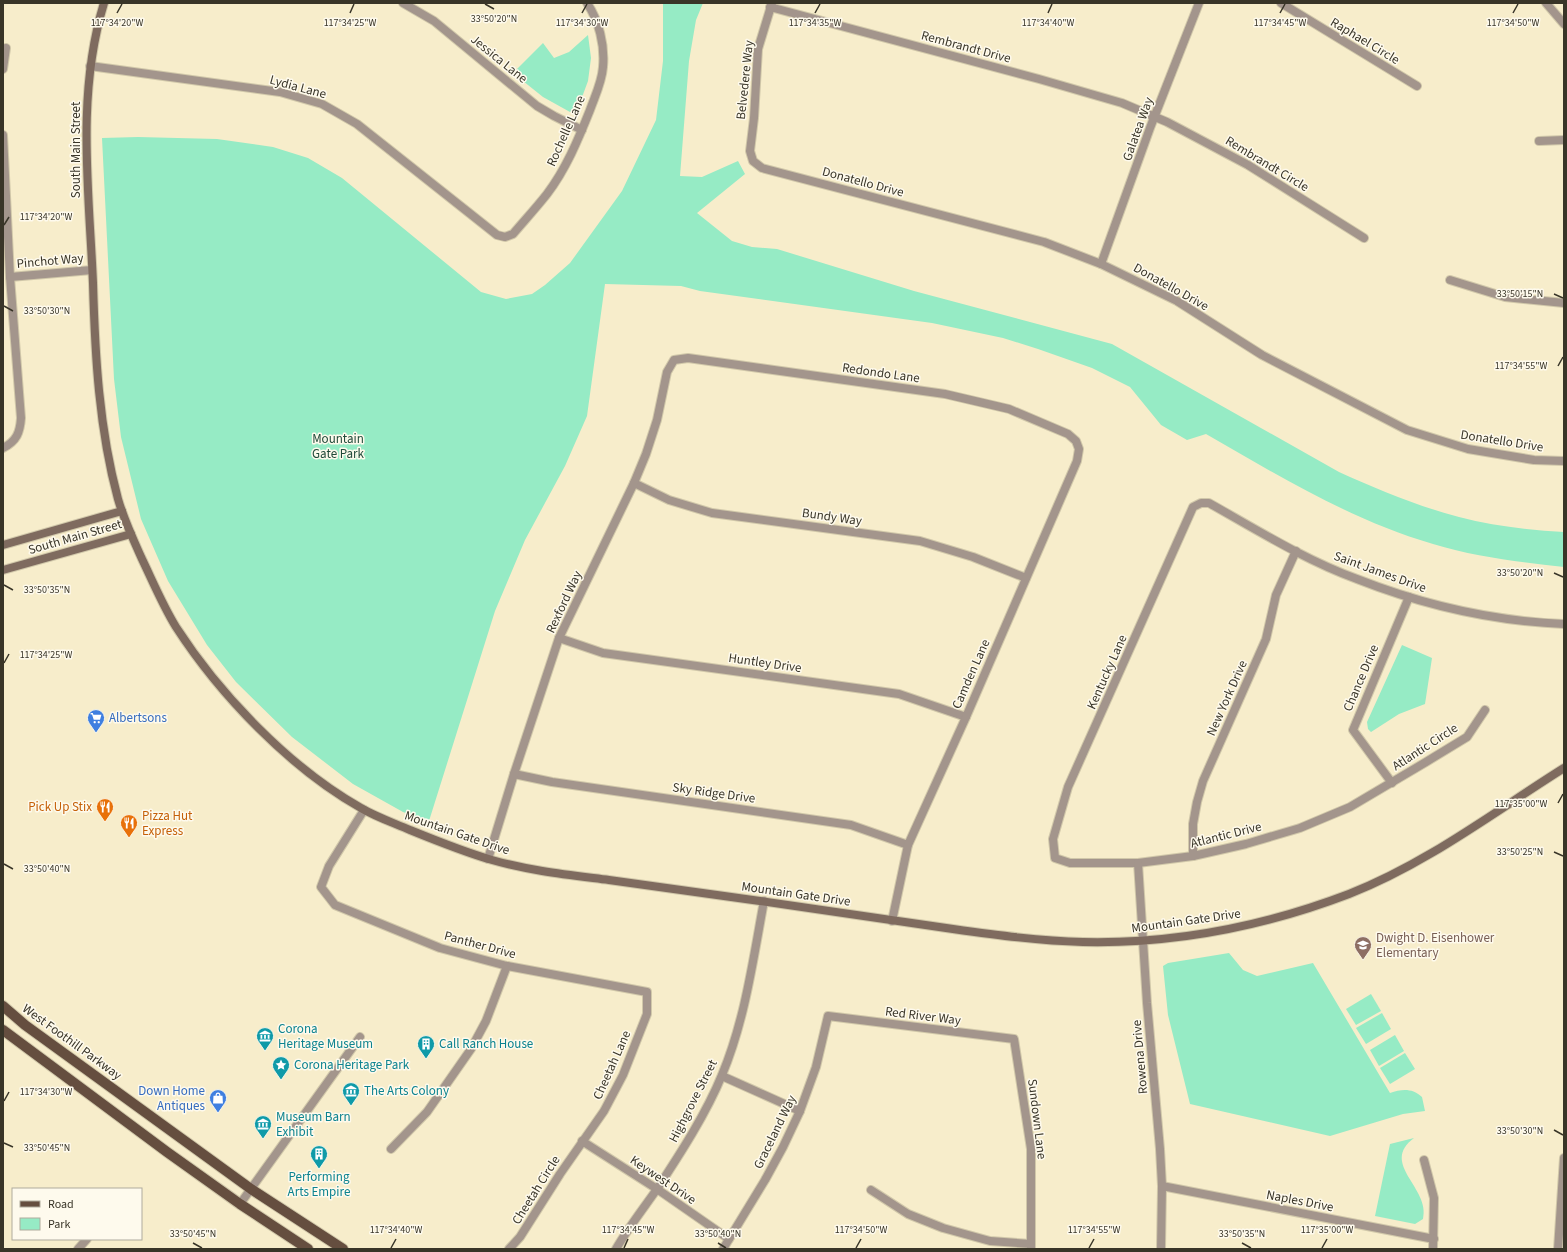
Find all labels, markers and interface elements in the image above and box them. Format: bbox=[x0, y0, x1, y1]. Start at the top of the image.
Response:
text: 33°50'20"N bbox=[471, 12, 517, 26]
street label: Raphael Circle bbox=[1327, 13, 1403, 69]
text: 117°34'20"W bbox=[91, 16, 143, 30]
text: 117°34'25"W bbox=[324, 16, 376, 30]
text: 117°34'30"W bbox=[556, 16, 608, 30]
text: 117°34'35"W bbox=[789, 16, 841, 30]
text: 117°34'40"W bbox=[1022, 16, 1074, 30]
text: 117°34'45"W bbox=[1254, 16, 1306, 30]
text: 117°34'50"W bbox=[1487, 16, 1539, 30]
street label: Rembrandt Drive bbox=[919, 26, 1013, 68]
street label: Jessica Lane bbox=[467, 31, 531, 87]
street label: Belvedere Way bbox=[732, 39, 758, 121]
street label: Lydia Lane bbox=[268, 71, 328, 103]
street label: Rochelle Lane bbox=[542, 93, 590, 169]
street label: Galatea Way bbox=[1118, 95, 1158, 163]
street label: South Main Street bbox=[67, 101, 85, 198]
street label: Rembrandt Circle bbox=[1222, 132, 1312, 196]
street label: Donatello Drive bbox=[820, 162, 906, 202]
text: 117°34'20"W bbox=[20, 210, 72, 224]
street label: Pinchot Way bbox=[16, 249, 84, 273]
street label: Donatello Drive bbox=[1130, 259, 1212, 315]
text: 33°50'15"N bbox=[1497, 287, 1543, 301]
text: 33°50'30"N bbox=[24, 304, 70, 318]
street label: Redondo Lane bbox=[841, 359, 921, 387]
text: 117°34'55"W bbox=[1495, 359, 1547, 373]
street label: Donatello Drive bbox=[1459, 426, 1545, 456]
park label: Mountain Gate Park bbox=[312, 430, 365, 463]
street label: Bundy Way bbox=[801, 504, 863, 530]
street label: South Main Street bbox=[26, 515, 124, 559]
street label: Saint James Drive bbox=[1331, 547, 1429, 597]
text: 33°50'20"N bbox=[1497, 566, 1543, 580]
street label: Rexford Way bbox=[542, 568, 586, 636]
text: 33°50'35"N bbox=[24, 583, 70, 597]
street label: Kentucky Lane bbox=[1083, 632, 1131, 712]
street label: Camden Lane bbox=[948, 636, 994, 712]
street label: Chance Drive bbox=[1339, 642, 1383, 714]
text: 117°34'25"W bbox=[20, 648, 72, 662]
street label: Huntley Drive bbox=[727, 649, 803, 677]
street label: New York Drive bbox=[1202, 657, 1252, 739]
supermarket icon: Albertsons bbox=[86, 708, 106, 733]
place label: Albertsons bbox=[109, 709, 167, 727]
street label: Atlantic Circle bbox=[1389, 719, 1461, 775]
street label: Sky Ridge Drive bbox=[671, 778, 757, 808]
restaurant icon: Pick Up Stix bbox=[95, 797, 115, 822]
text: 117°35'00"W bbox=[1495, 797, 1547, 811]
place label: Pick Up Stix bbox=[28, 798, 92, 816]
place label: Pizza Hut Express bbox=[142, 807, 193, 840]
street label: Mountain Gate Drive bbox=[402, 807, 512, 859]
restaurant icon: Pizza Hut Express bbox=[119, 813, 139, 838]
street label: Atlantic Drive bbox=[1189, 817, 1263, 853]
text: 33°50'25"N bbox=[1497, 845, 1543, 859]
text: 33°50'40"N bbox=[24, 862, 70, 876]
street label: Mountain Gate Drive bbox=[740, 877, 852, 911]
street label: Mountain Gate Drive bbox=[1130, 904, 1242, 938]
street label: Panther Drive bbox=[442, 927, 518, 963]
place label: Dwight D. Eisenhower Elementary bbox=[1376, 929, 1495, 962]
school or university icon: Dwight D. Eisenhower Elementary bbox=[1353, 935, 1373, 960]
street label: West Foothill Parkway bbox=[19, 1000, 125, 1084]
street label: Red River Way bbox=[884, 1002, 962, 1030]
street label: Rowena Drive bbox=[1128, 1019, 1152, 1095]
place label: Corona Heritage Museum bbox=[278, 1020, 373, 1053]
museum icon: Corona Heritage Museum bbox=[255, 1026, 275, 1051]
street label: Cheetah Lane bbox=[589, 1028, 635, 1102]
building icon: Call Ranch House bbox=[416, 1034, 436, 1059]
place label: Call Ranch House bbox=[439, 1035, 533, 1053]
place icon: Corona Heritage Park bbox=[271, 1055, 291, 1080]
place label: Corona Heritage Park bbox=[294, 1056, 410, 1074]
street label: Highgrove Street bbox=[664, 1056, 722, 1146]
street label: Sundown Lane bbox=[1023, 1078, 1051, 1160]
museum icon: The Arts Colony bbox=[341, 1081, 361, 1106]
place label: Down Home Antiques bbox=[138, 1082, 206, 1115]
place label: The Arts Colony bbox=[364, 1082, 449, 1100]
text: 117°34'30"W bbox=[20, 1085, 72, 1099]
shop icon: Down Home Antiques bbox=[208, 1088, 228, 1113]
street label: Graceland Way bbox=[749, 1092, 801, 1172]
place label: Museum Barn Exhibit bbox=[276, 1108, 351, 1141]
museum icon: Museum Barn Exhibit bbox=[253, 1114, 273, 1139]
text: 33°50'30"N bbox=[1497, 1124, 1543, 1138]
text: 33°50'45"N bbox=[24, 1141, 70, 1155]
building icon: Performing Arts Empire bbox=[309, 1144, 329, 1169]
street label: Keywest Drive bbox=[626, 1151, 700, 1209]
street label: Cheetah Circle bbox=[508, 1152, 564, 1228]
place label: Performing Arts Empire bbox=[288, 1168, 350, 1201]
street label: Naples Drive bbox=[1265, 1186, 1335, 1216]
legend bbox=[12, 1188, 142, 1240]
text: Road bbox=[48, 1196, 74, 1213]
text: Park bbox=[48, 1216, 70, 1233]
text: 117°34'40"W bbox=[370, 1223, 422, 1237]
text: 117°34'45"W bbox=[602, 1223, 654, 1237]
text: 117°34'50"W bbox=[835, 1223, 887, 1237]
text: 117°34'55"W bbox=[1068, 1223, 1120, 1237]
text: 117°35'00"W bbox=[1301, 1223, 1353, 1237]
text: 33°50'45"N bbox=[170, 1227, 216, 1241]
text: 33°50'40"N bbox=[695, 1227, 741, 1241]
text: 33°50'35"N bbox=[1219, 1227, 1265, 1241]

